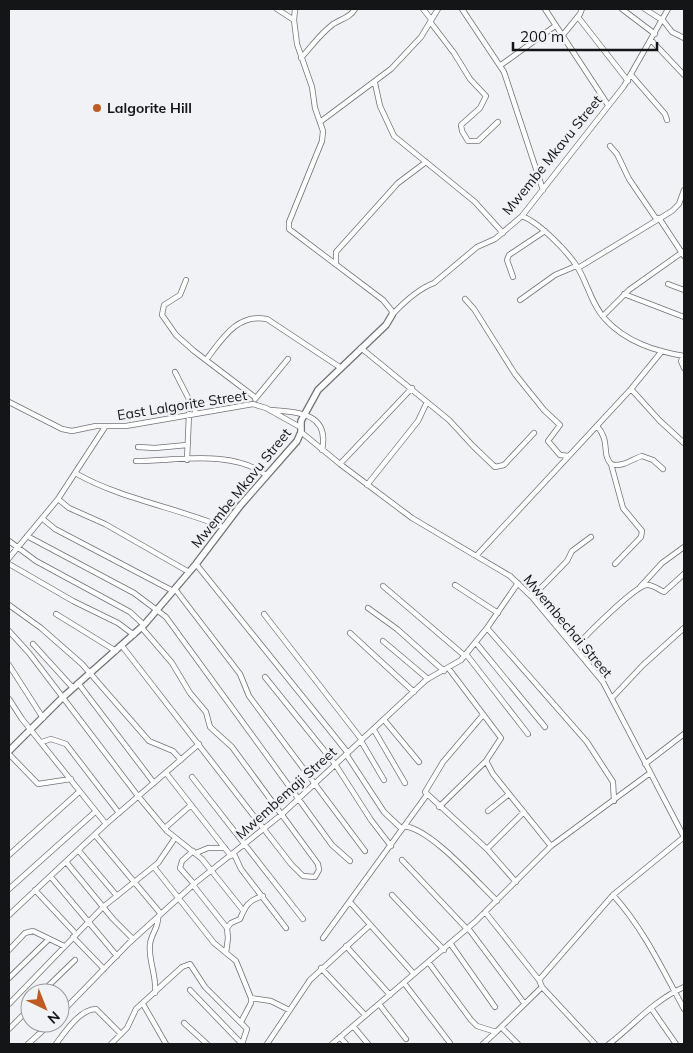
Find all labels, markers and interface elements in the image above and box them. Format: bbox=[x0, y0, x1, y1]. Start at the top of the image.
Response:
scale bar bbox=[513, 20, 657, 52]
text: 200 m bbox=[520, 27, 564, 46]
street label: Mwembe Mkavu Street bbox=[498, 91, 606, 219]
place label: Lalgorite Hill bbox=[107, 99, 192, 117]
marker: Lalgorite Hill bbox=[91, 102, 103, 114]
street label: East Lalgorite Street bbox=[116, 386, 248, 424]
street label: Mwembe Mkavu Street bbox=[187, 424, 295, 552]
street label: Mwembechai Street bbox=[520, 571, 616, 681]
street label: Mwembemaji Street bbox=[232, 743, 340, 843]
north arrow bbox=[20, 983, 70, 1033]
text: N bbox=[44, 1007, 64, 1028]

